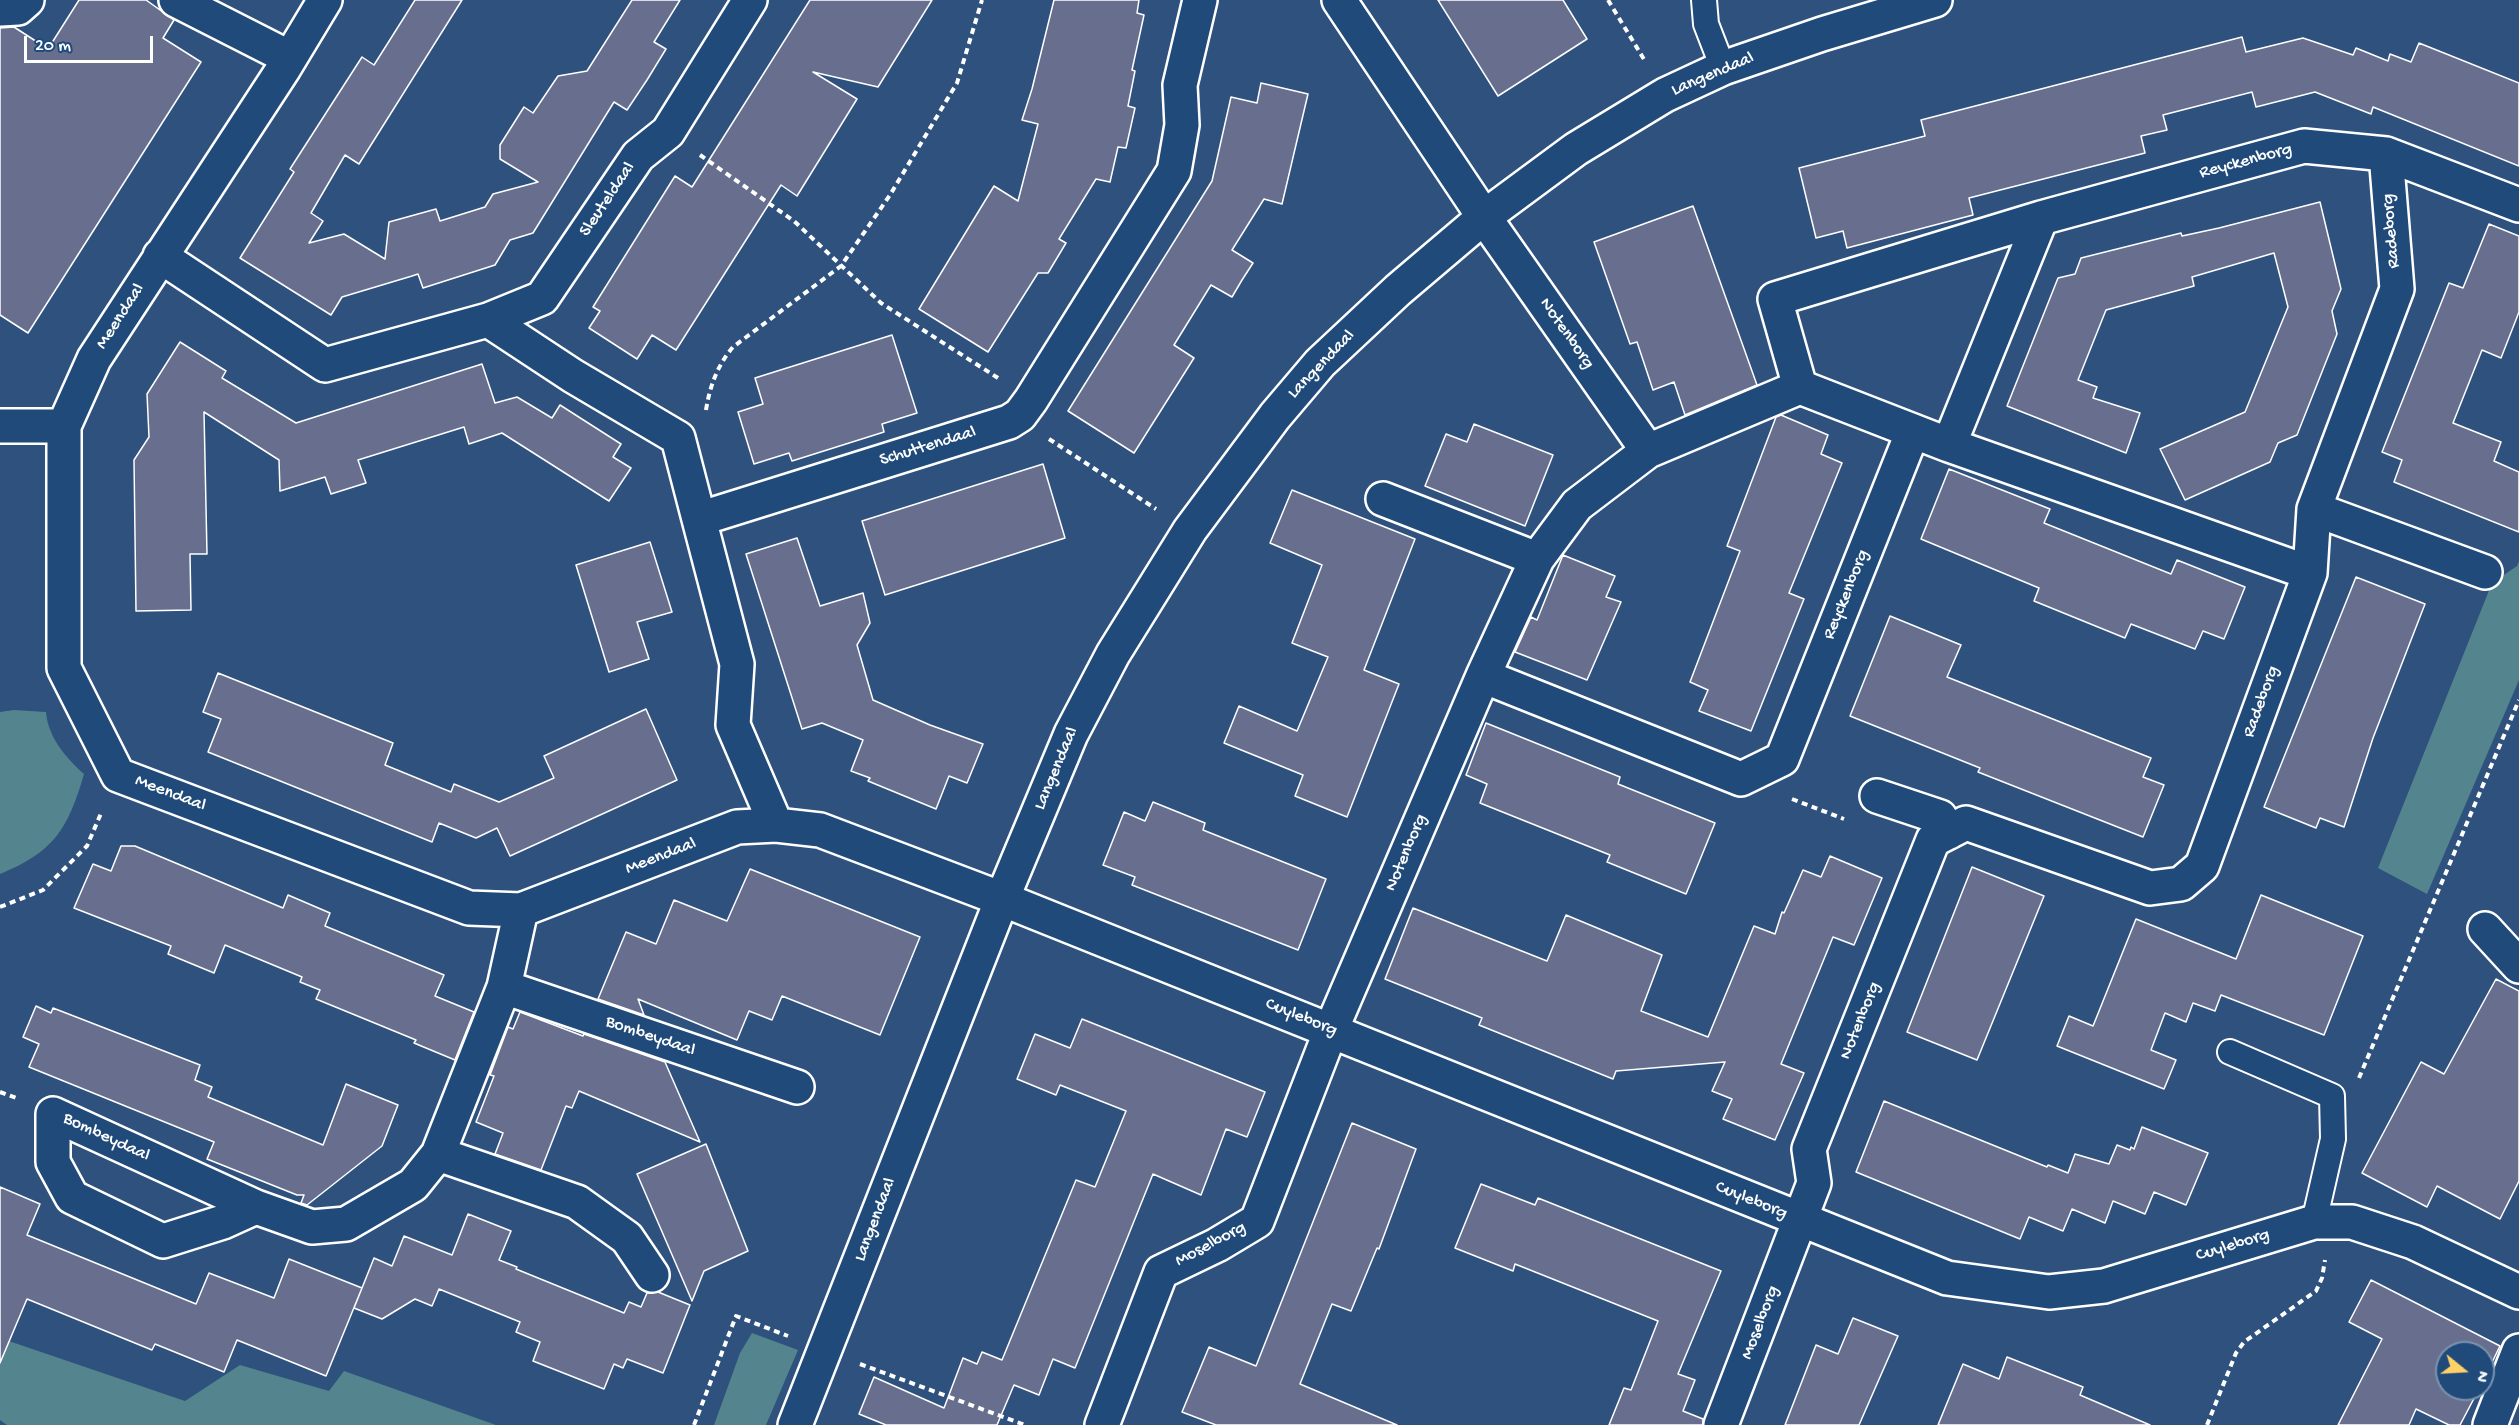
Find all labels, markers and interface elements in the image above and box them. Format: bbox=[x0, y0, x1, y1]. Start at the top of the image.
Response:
scale bar bbox=[27, 24, 156, 62]
text: 20 m bbox=[35, 36, 71, 57]
street label: Langendaal bbox=[1668, 48, 1758, 102]
street label: Reyckenborg bbox=[2197, 139, 2295, 185]
street label: Sleuteldaal bbox=[575, 159, 641, 241]
street label: Radeborg bbox=[2378, 193, 2406, 269]
street label: Meendaal bbox=[92, 280, 150, 354]
street label: Notenborg bbox=[1534, 294, 1598, 374]
street label: Langendaal bbox=[1284, 326, 1360, 404]
street label: Schuttendaal bbox=[877, 422, 979, 472]
street label: Reyckenborg bbox=[1819, 547, 1875, 643]
street label: Radeborg bbox=[2239, 663, 2285, 741]
street label: Langendaal bbox=[1030, 724, 1084, 814]
street label: Meendaal bbox=[132, 771, 208, 817]
street label: Notenborg bbox=[1381, 811, 1433, 895]
street label: Meendaal bbox=[623, 834, 699, 880]
street label: Notenborg bbox=[1836, 979, 1886, 1063]
street label: Cuyleborg bbox=[1262, 994, 1340, 1042]
street label: Bombeydaal bbox=[602, 1012, 698, 1062]
street label: Bombeydaal bbox=[59, 1108, 153, 1168]
street label: Langendaal bbox=[850, 1175, 902, 1265]
street label: Cuyleborg bbox=[1712, 1177, 1790, 1225]
street label: Moselborg bbox=[1172, 1217, 1250, 1273]
street label: Cuyleborg bbox=[2194, 1225, 2272, 1267]
street label: Moselborg bbox=[1737, 1283, 1785, 1363]
north arrow bbox=[2435, 1341, 2495, 1401]
text: N bbox=[2470, 1368, 2491, 1384]

